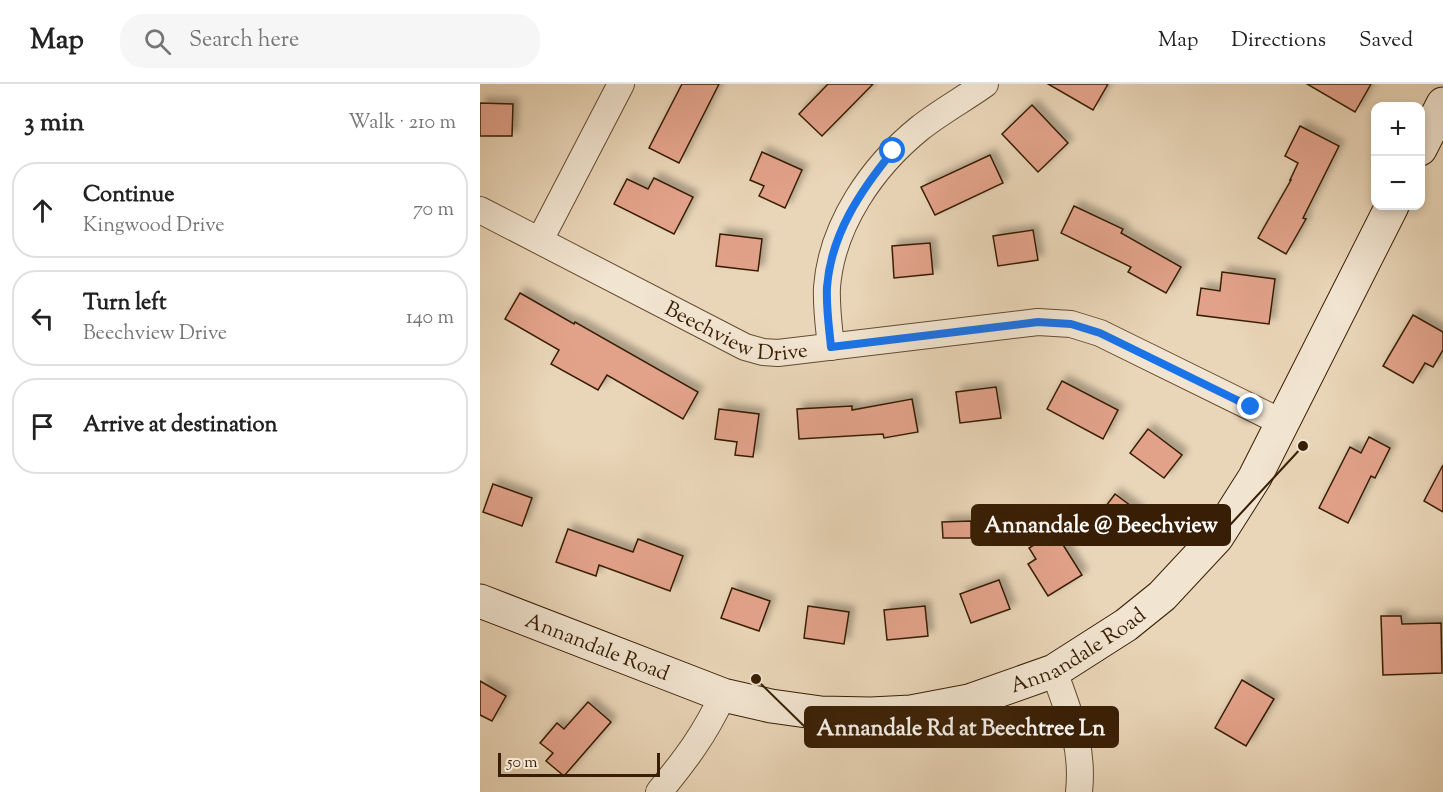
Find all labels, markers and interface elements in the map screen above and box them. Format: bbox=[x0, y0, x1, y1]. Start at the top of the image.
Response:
search box bbox=[120, 14, 540, 68]
text: Map bbox=[30, 21, 84, 61]
icon: search bbox=[141, 25, 174, 58]
text: Search here bbox=[189, 25, 299, 57]
text: Map bbox=[1158, 26, 1198, 56]
text: Directions bbox=[1231, 26, 1326, 56]
text: Saved bbox=[1359, 26, 1413, 56]
map controls bbox=[1371, 102, 1425, 210]
button: + bbox=[1371, 102, 1425, 156]
text: 3 min bbox=[24, 105, 84, 142]
text: Walk · 210 m bbox=[348, 109, 456, 138]
route start bbox=[879, 137, 905, 163]
button: − bbox=[1371, 156, 1425, 210]
text: Continue bbox=[83, 180, 174, 212]
icon: ahead bbox=[26, 194, 59, 227]
text: 70 m bbox=[413, 196, 454, 225]
text: Kingwood Drive bbox=[83, 212, 224, 241]
text: Turn left bbox=[83, 288, 166, 320]
street label: Beechview Drive bbox=[659, 295, 809, 370]
icon: left bbox=[26, 302, 59, 335]
text: 140 m bbox=[406, 304, 454, 333]
text: Beechview Drive bbox=[83, 320, 227, 349]
route end bbox=[1237, 393, 1263, 419]
icon: arrive bbox=[26, 410, 59, 443]
text: Arrive at destination bbox=[83, 410, 278, 442]
callout: Annandale @ Beechview bbox=[972, 505, 1230, 545]
text: Annandale @ Beechview bbox=[984, 511, 1218, 543]
street label: Annandale Road bbox=[1006, 601, 1153, 702]
street label: Annandale Road bbox=[520, 607, 673, 690]
callout: Annandale Rd at Beechtree Ln bbox=[805, 707, 1118, 747]
text: Annandale Rd at Beechtree Ln bbox=[817, 714, 1105, 746]
scale bar bbox=[498, 750, 660, 778]
text: 50 m bbox=[507, 752, 538, 775]

